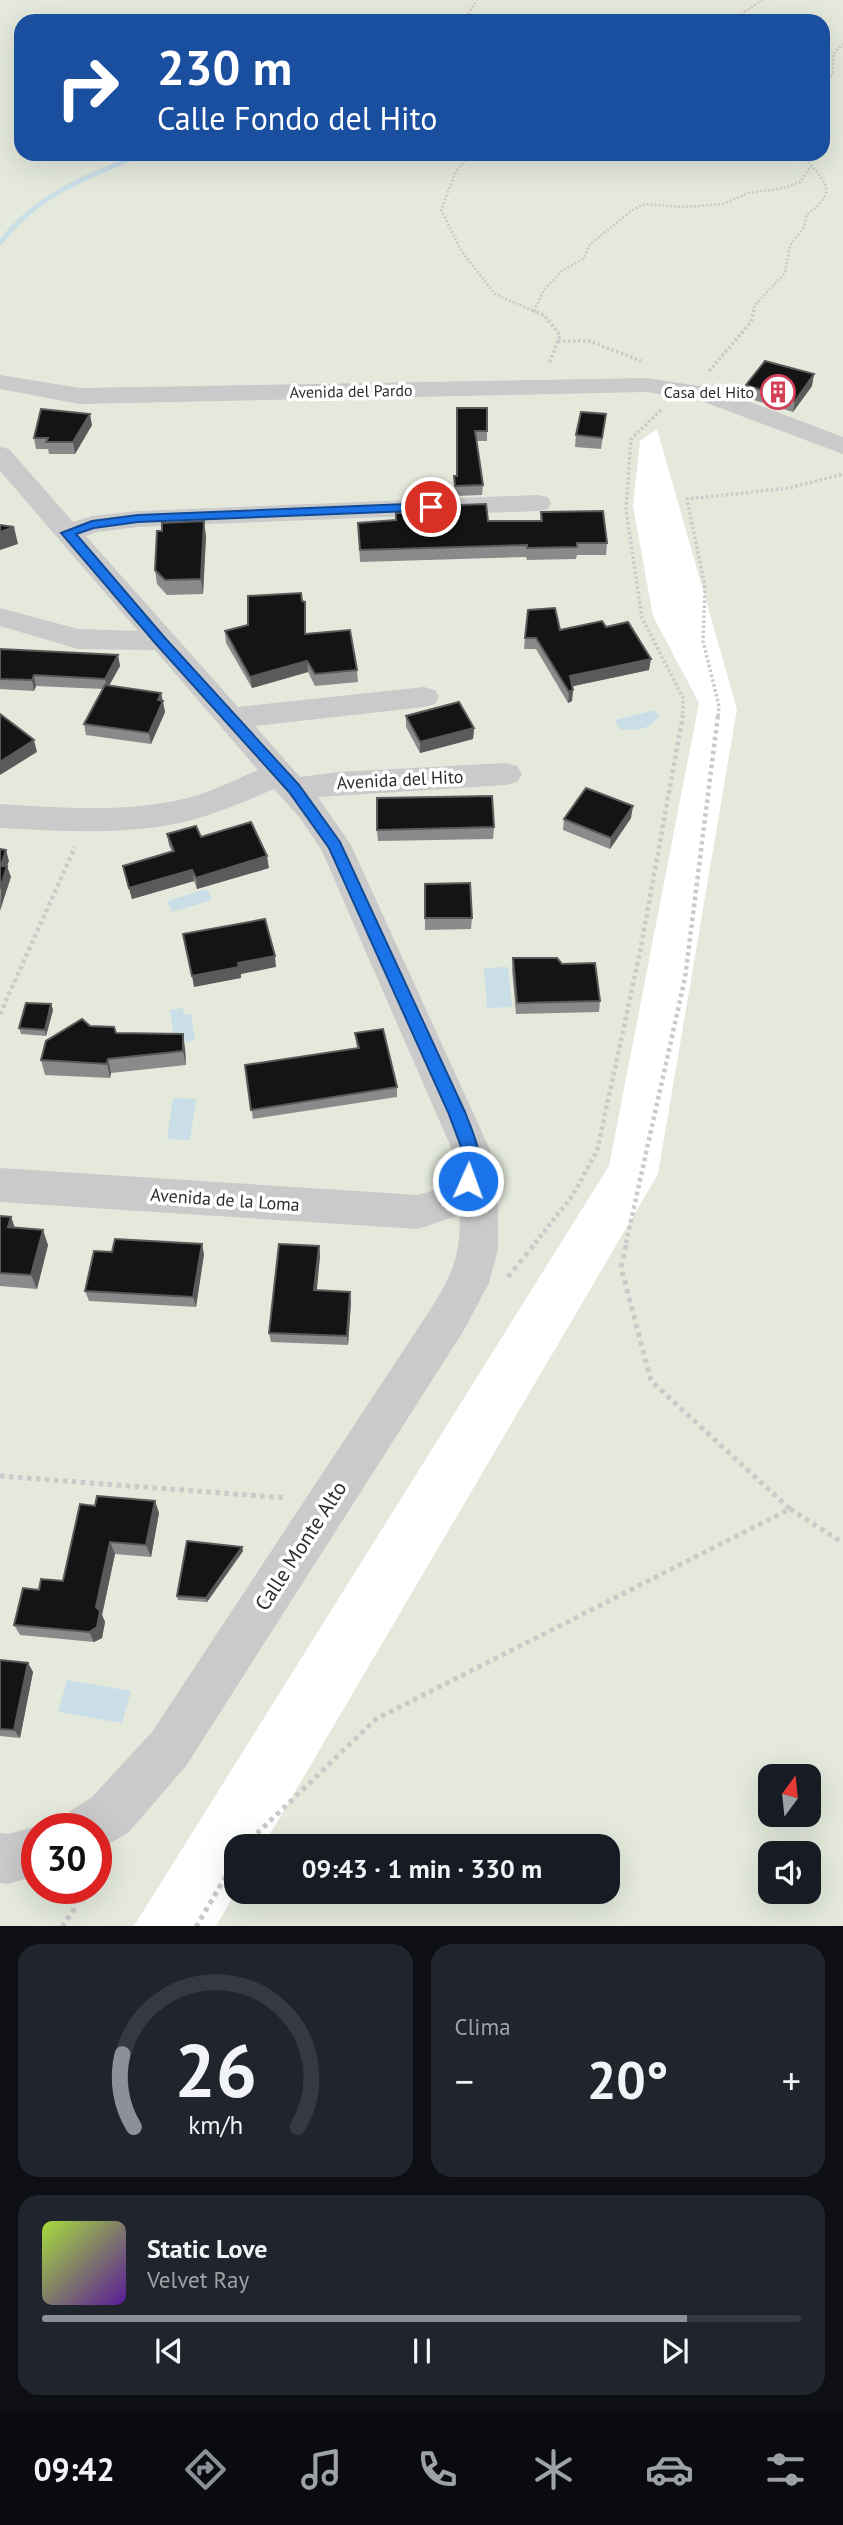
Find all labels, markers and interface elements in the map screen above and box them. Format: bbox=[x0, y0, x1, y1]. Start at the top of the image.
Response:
text: 230 m bbox=[157, 35, 292, 99]
icon: right bbox=[42, 42, 133, 133]
text: Calle Fondo del Hito bbox=[157, 97, 437, 139]
building icon: Casa del Hito bbox=[759, 373, 797, 411]
street label: Avenida del Pardo bbox=[289, 380, 413, 402]
place label: Casa del Hito bbox=[664, 382, 754, 402]
pin bbox=[401, 477, 461, 537]
icon: arrive bbox=[412, 488, 450, 526]
street label: Avenida del Hito bbox=[336, 765, 464, 794]
position arrow bbox=[431, 1144, 505, 1218]
street label: Avenida de la Loma bbox=[150, 1183, 300, 1216]
street label: Calle Monte Alto bbox=[249, 1476, 352, 1616]
north arrow bbox=[758, 1764, 821, 1827]
map controls bbox=[758, 1764, 821, 1904]
speed limit sign: 30 bbox=[21, 1813, 112, 1904]
button: sound bbox=[758, 1841, 821, 1904]
text: 09:43 · 1 min · 330 m bbox=[302, 1852, 542, 1885]
text: Clima bbox=[455, 2012, 511, 2041]
text: 26 bbox=[174, 2023, 257, 2117]
text: 20° bbox=[587, 2046, 669, 2113]
text: − bbox=[455, 2056, 474, 2105]
text: + bbox=[782, 2056, 801, 2105]
text: km/h bbox=[188, 2108, 243, 2140]
text: Static Love bbox=[147, 2232, 268, 2265]
text: Velvet Ray bbox=[147, 2265, 249, 2294]
icon: previous bbox=[150, 2332, 188, 2370]
icon: pause bbox=[403, 2332, 441, 2370]
icon: next bbox=[656, 2332, 694, 2370]
icon: directions bbox=[181, 2445, 230, 2494]
icon: music bbox=[297, 2445, 346, 2494]
icon: phone bbox=[413, 2445, 462, 2494]
icon: climate bbox=[529, 2445, 578, 2494]
icon: car bbox=[645, 2445, 694, 2494]
icon: filters bbox=[761, 2445, 810, 2494]
text: 09:42 bbox=[33, 2448, 115, 2490]

